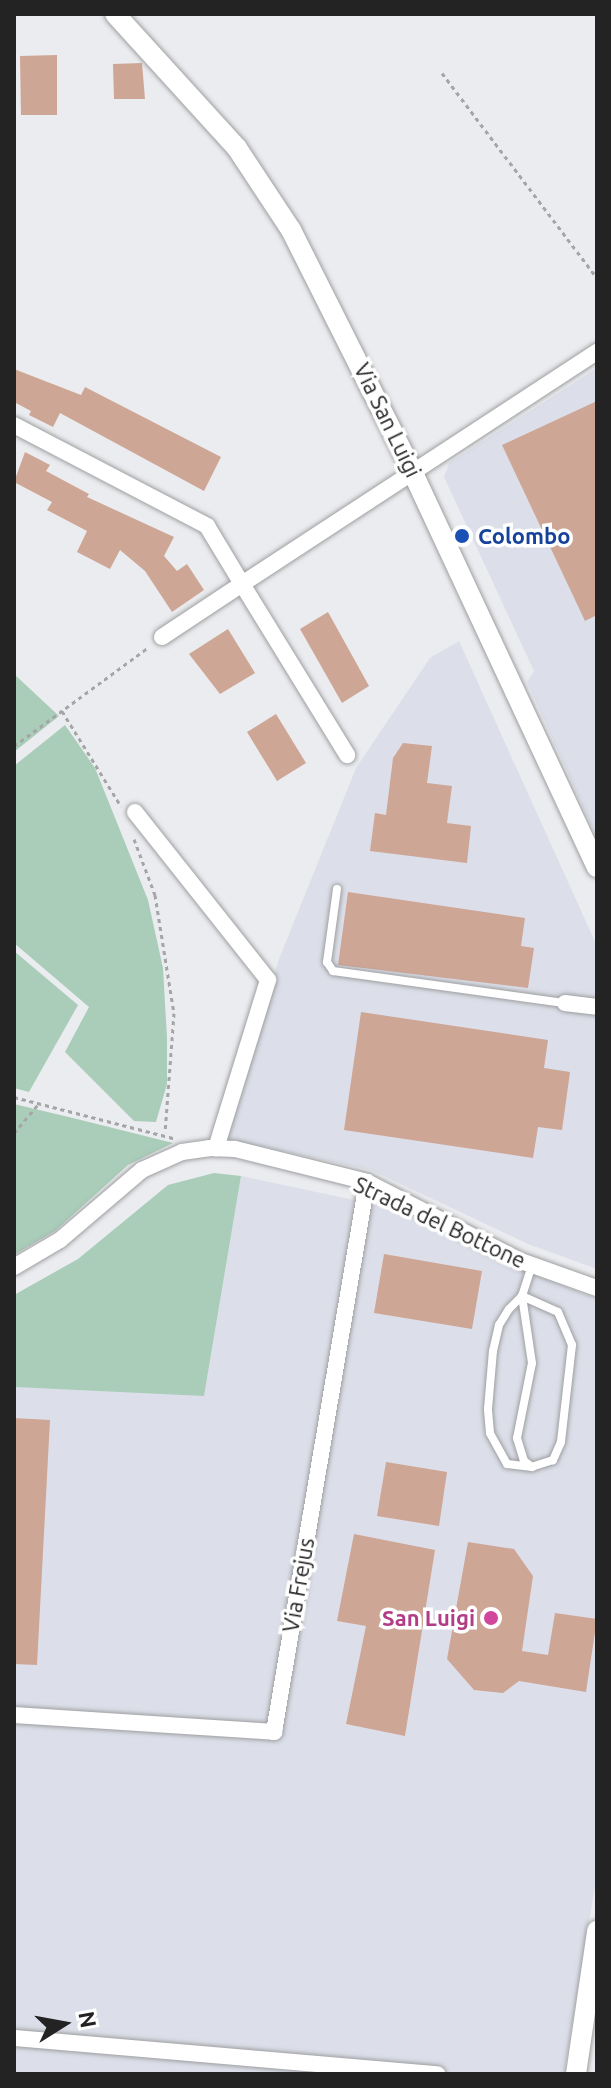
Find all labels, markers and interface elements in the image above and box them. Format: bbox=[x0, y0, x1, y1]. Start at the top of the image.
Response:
street label: Via San Luigi bbox=[349, 359, 427, 481]
place label: Colombo bbox=[478, 523, 570, 549]
marker: Colombo bbox=[453, 527, 471, 545]
street label: Strada del Bottone bbox=[350, 1171, 530, 1273]
street label: Via Frejus bbox=[277, 1536, 319, 1634]
place label: San Luigi bbox=[382, 1605, 475, 1631]
marker: San Luigi bbox=[482, 1609, 500, 1627]
north arrow bbox=[24, 1984, 104, 2064]
text: N bbox=[74, 2009, 102, 2030]

